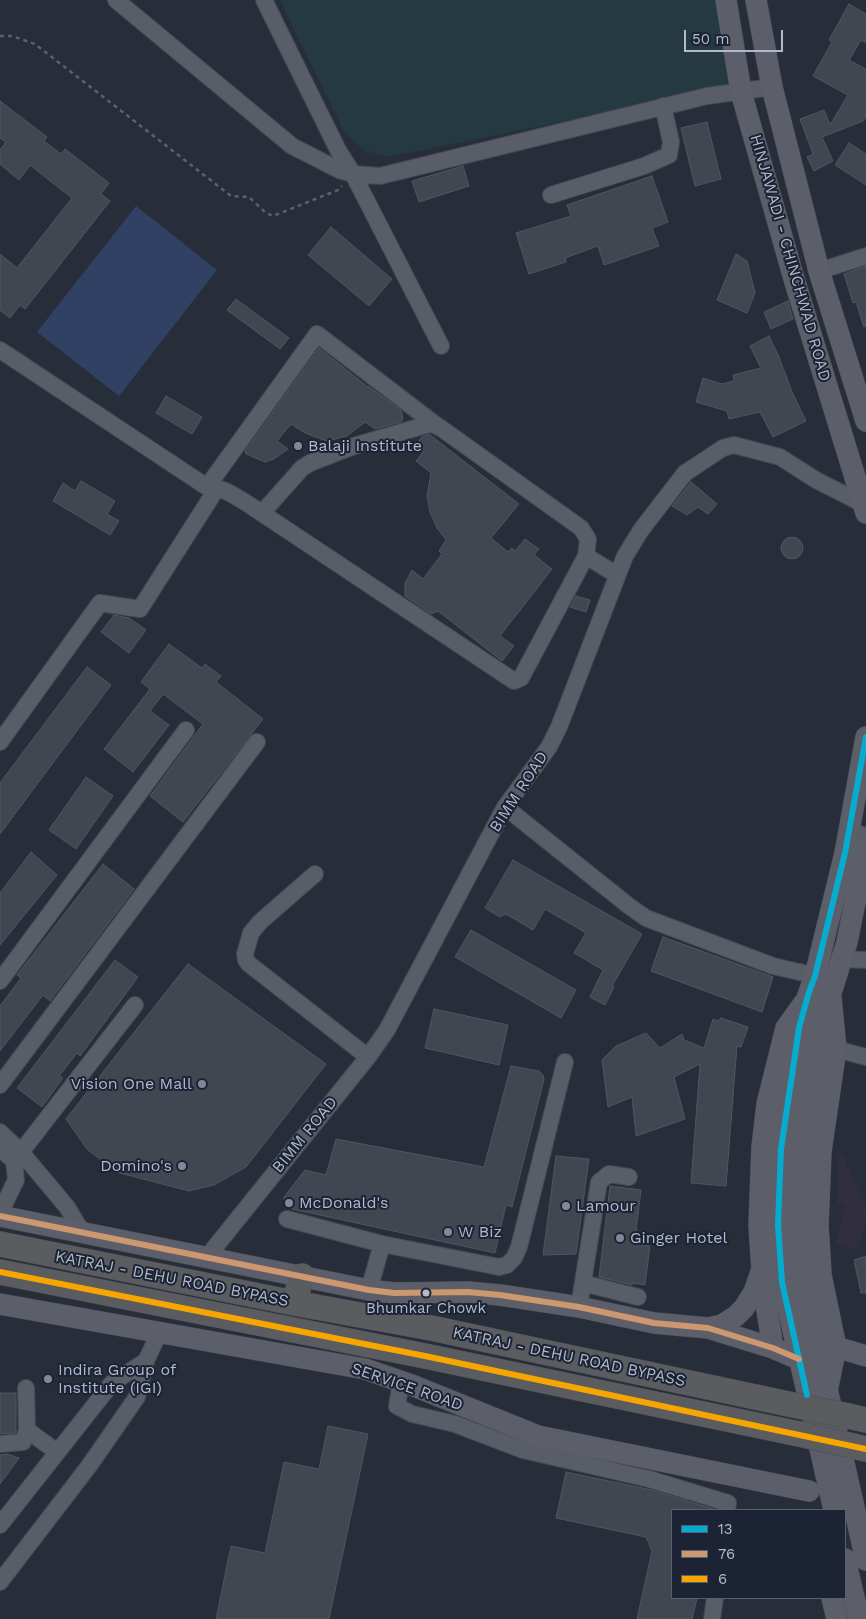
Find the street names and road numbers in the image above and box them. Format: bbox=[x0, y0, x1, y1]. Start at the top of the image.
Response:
street label: HINJAWADI - CHINCHWAD ROAD bbox=[745, 132, 835, 384]
street label: BIMM ROAD bbox=[486, 748, 552, 836]
street label: BIMM ROAD bbox=[269, 1093, 341, 1177]
street label: KATRAJ - DEHU ROAD BYPASS bbox=[54, 1247, 290, 1311]
street label: KATRAJ - DEHU ROAD BYPASS bbox=[451, 1323, 687, 1391]
street label: SERVICE ROAD bbox=[349, 1359, 465, 1415]

